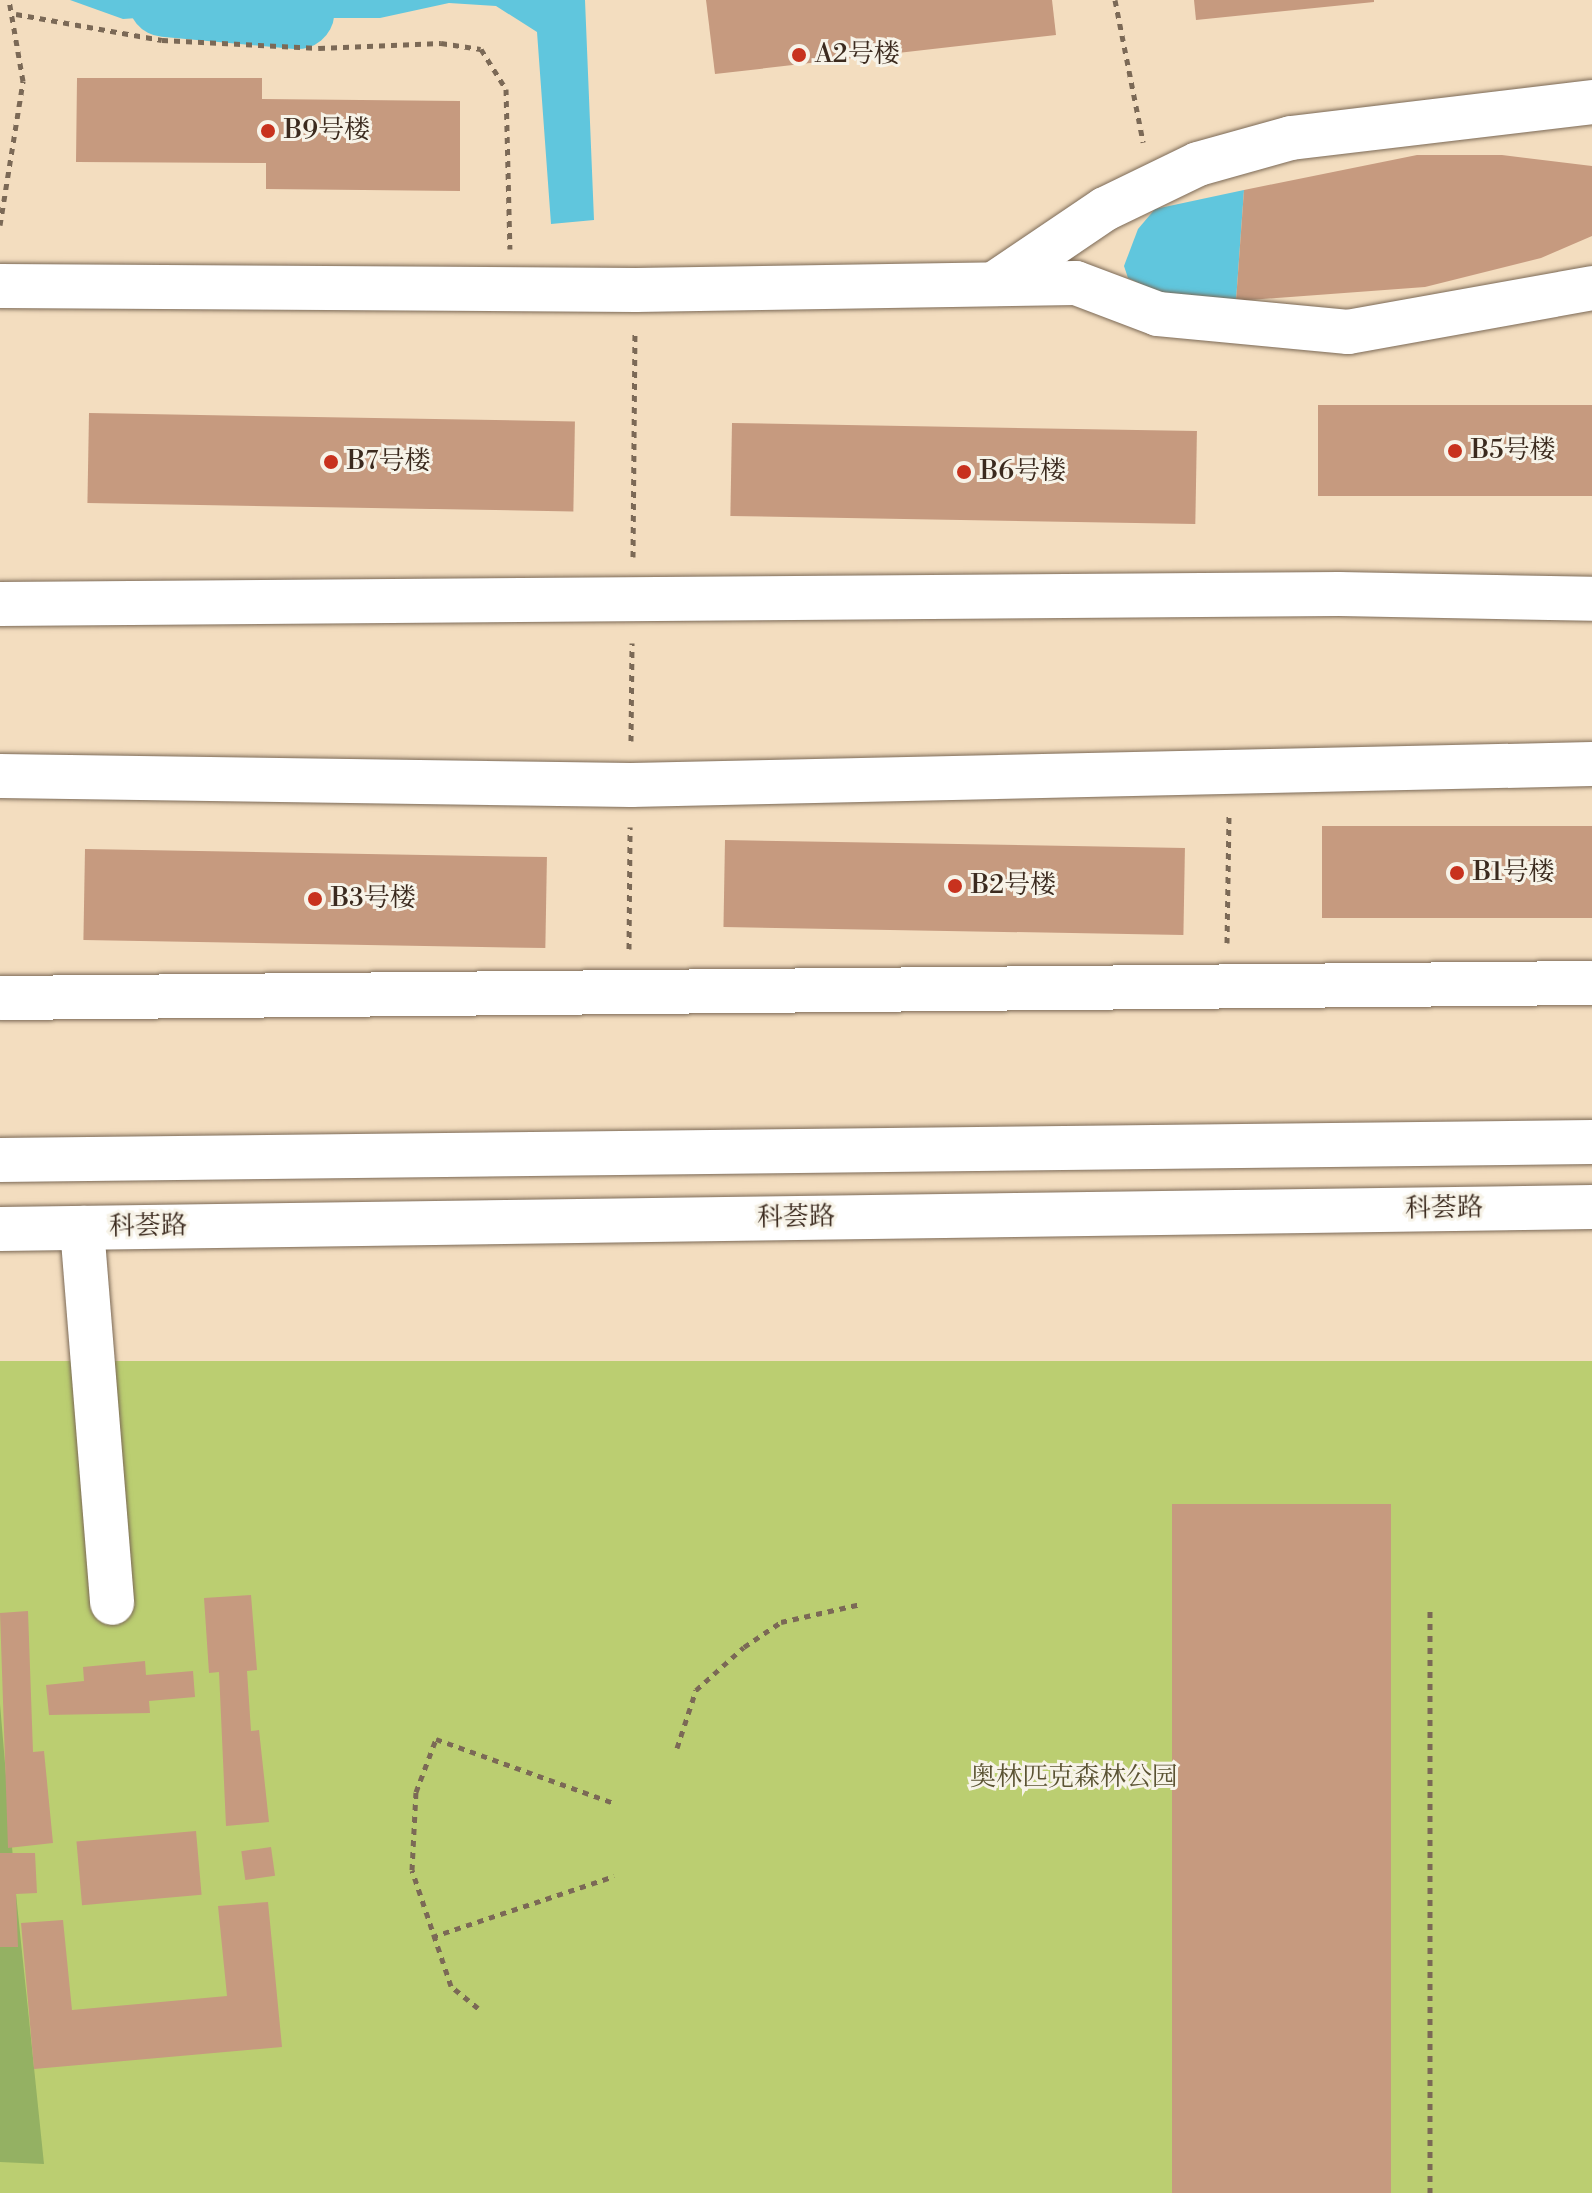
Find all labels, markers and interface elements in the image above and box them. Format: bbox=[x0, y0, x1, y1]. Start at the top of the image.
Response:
place label: A2号楼 bbox=[815, 39, 900, 71]
marker: A2号楼 bbox=[790, 46, 808, 64]
place label: B9号楼 bbox=[284, 115, 370, 147]
marker: B9号楼 bbox=[259, 122, 277, 140]
place label: B5号楼 bbox=[1471, 435, 1556, 467]
marker: B5号楼 bbox=[1446, 442, 1464, 460]
place label: B7号楼 bbox=[347, 446, 430, 478]
marker: B7号楼 bbox=[322, 453, 340, 471]
place label: B6号楼 bbox=[980, 456, 1066, 488]
marker: B6号楼 bbox=[955, 463, 973, 481]
place label: B1号楼 bbox=[1473, 857, 1554, 889]
marker: B1号楼 bbox=[1448, 864, 1466, 882]
place label: B2号楼 bbox=[971, 870, 1056, 902]
marker: B2号楼 bbox=[946, 877, 964, 895]
place label: B3号楼 bbox=[331, 883, 416, 915]
marker: B3号楼 bbox=[306, 890, 324, 908]
street label: 科荟路 bbox=[1405, 1193, 1483, 1225]
street label: 科荟路 bbox=[757, 1202, 835, 1234]
street label: 科荟路 bbox=[109, 1211, 187, 1243]
park label: 奥林匹克森林公园 bbox=[970, 1762, 1178, 1794]

